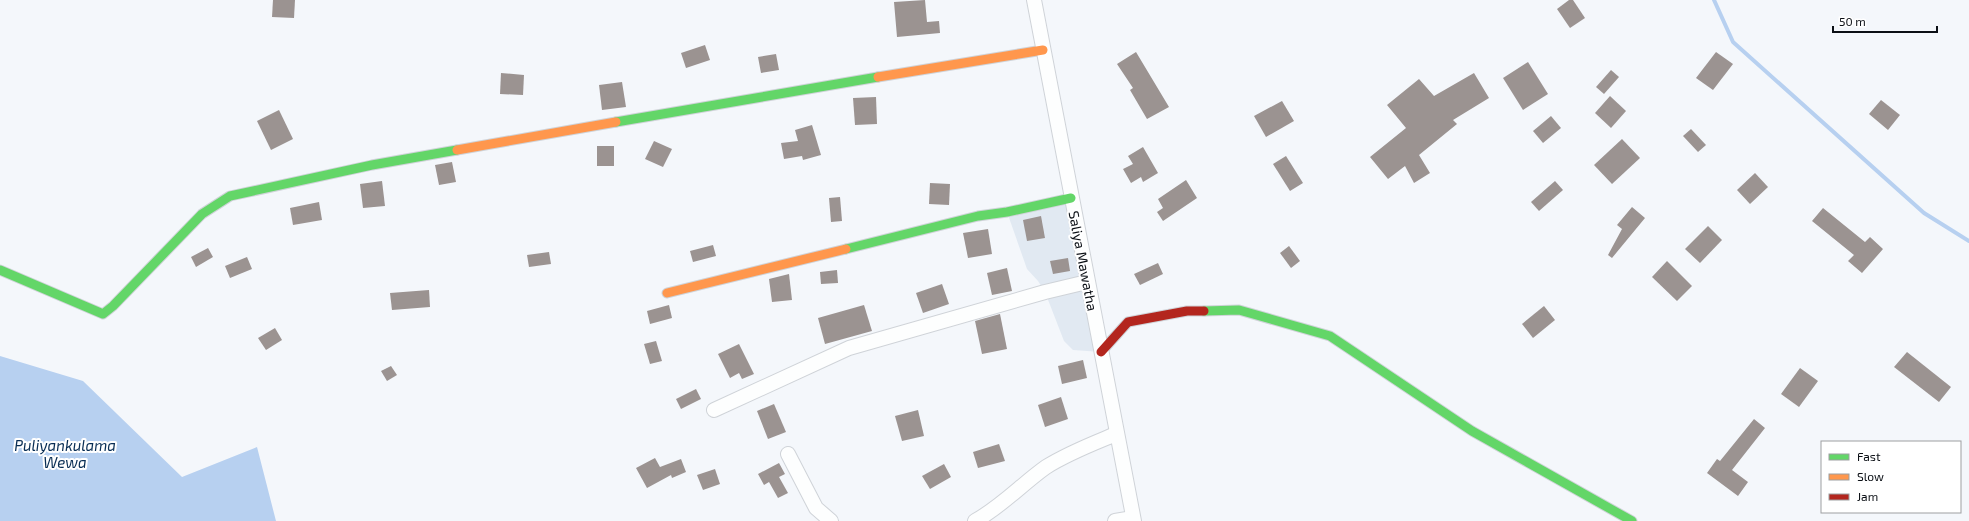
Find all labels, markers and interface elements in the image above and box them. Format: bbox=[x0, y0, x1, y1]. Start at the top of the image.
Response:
scale bar bbox=[1833, 8, 1937, 34]
text: 50 m bbox=[1839, 14, 1866, 28]
street label: Saliya Mawatha bbox=[1065, 209, 1102, 312]
water label: Puliyankulama Wewa bbox=[14, 436, 116, 471]
legend bbox=[1821, 441, 1961, 513]
text: Fast bbox=[1857, 449, 1881, 463]
text: Slow bbox=[1857, 469, 1884, 483]
text: Jam bbox=[1857, 489, 1878, 503]

